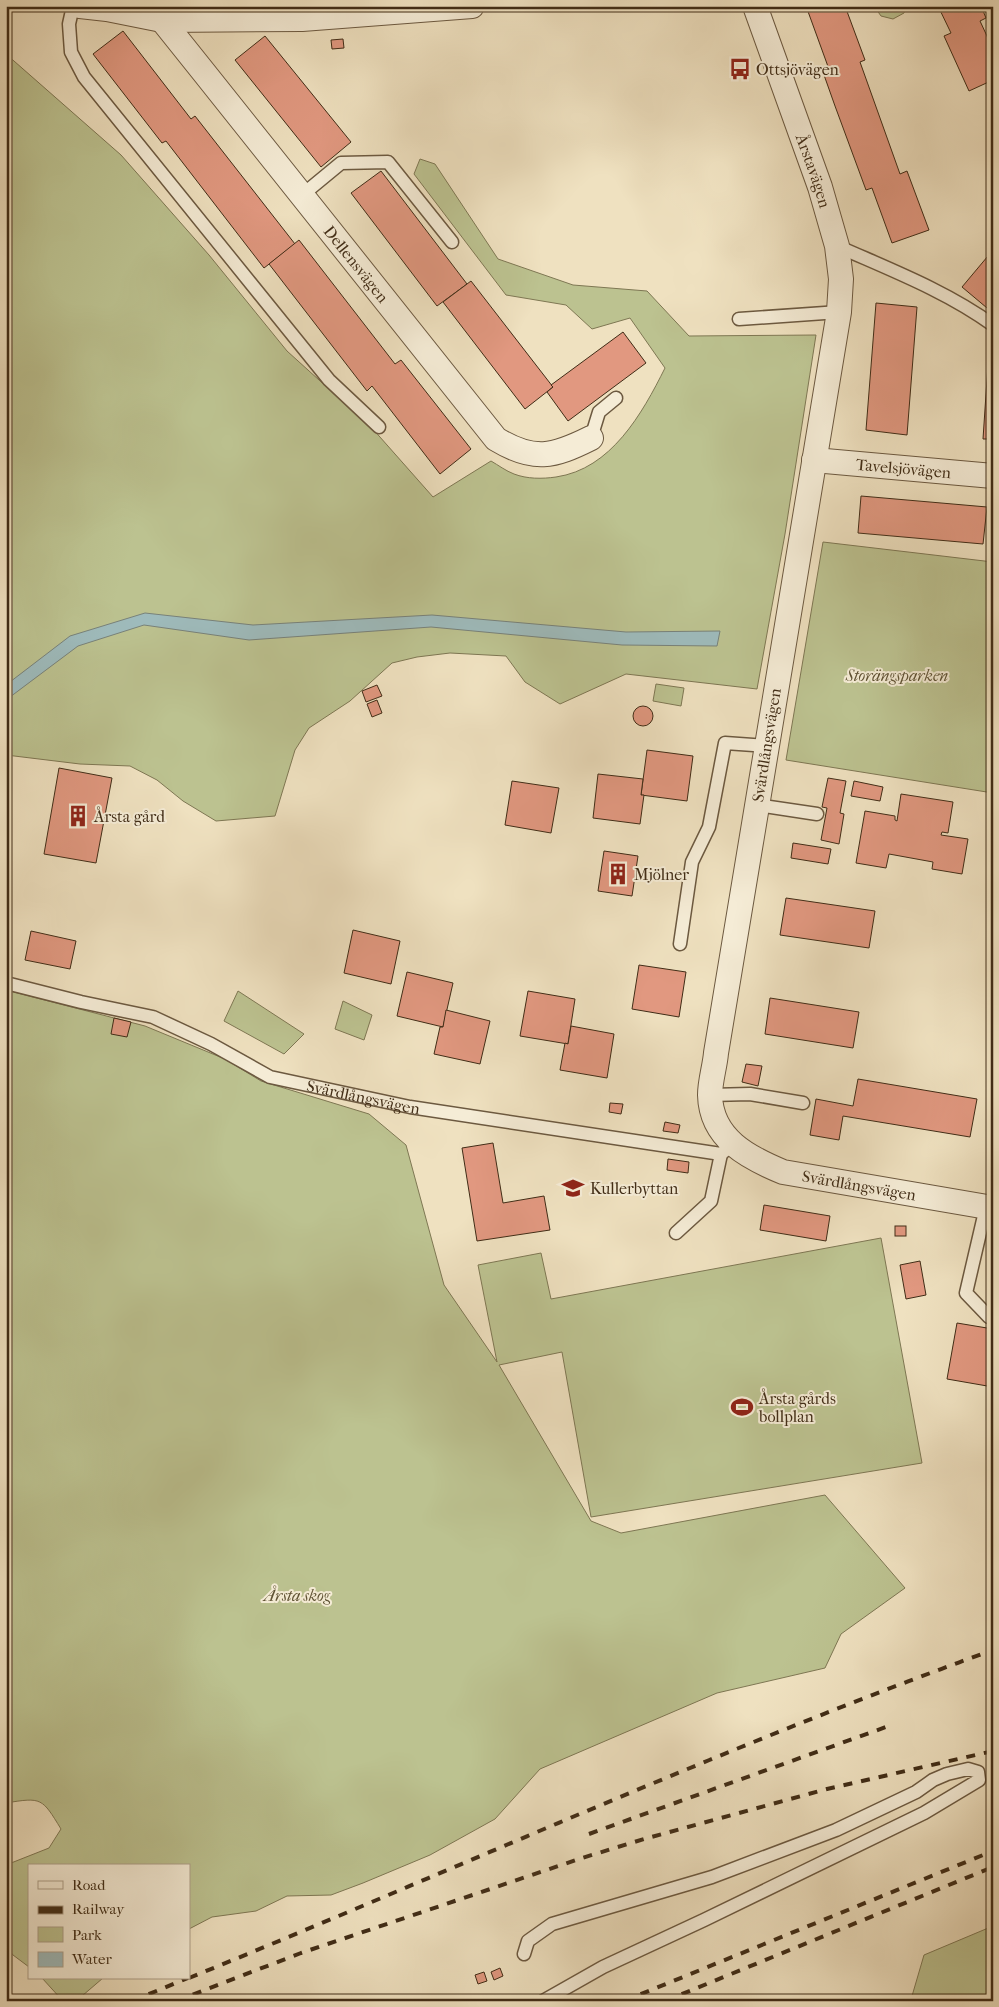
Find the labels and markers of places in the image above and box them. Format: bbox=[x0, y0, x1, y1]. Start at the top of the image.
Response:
bus stop icon: Ottsjövägen bbox=[727, 56, 753, 82]
place label: Ottsjövägen bbox=[756, 60, 840, 79]
building icon: Årsta gård bbox=[65, 803, 91, 829]
place label: Årsta gård bbox=[93, 806, 165, 826]
building icon: Mjölner bbox=[605, 861, 631, 887]
place label: Mjölner bbox=[634, 865, 689, 884]
school or university icon: Kullerbyttan bbox=[560, 1175, 586, 1201]
place label: Kullerbyttan bbox=[590, 1179, 679, 1198]
place label: Årsta gårds bollplan bbox=[758, 1388, 836, 1426]
sports icon: Årsta gårds bollplan bbox=[729, 1394, 755, 1420]

